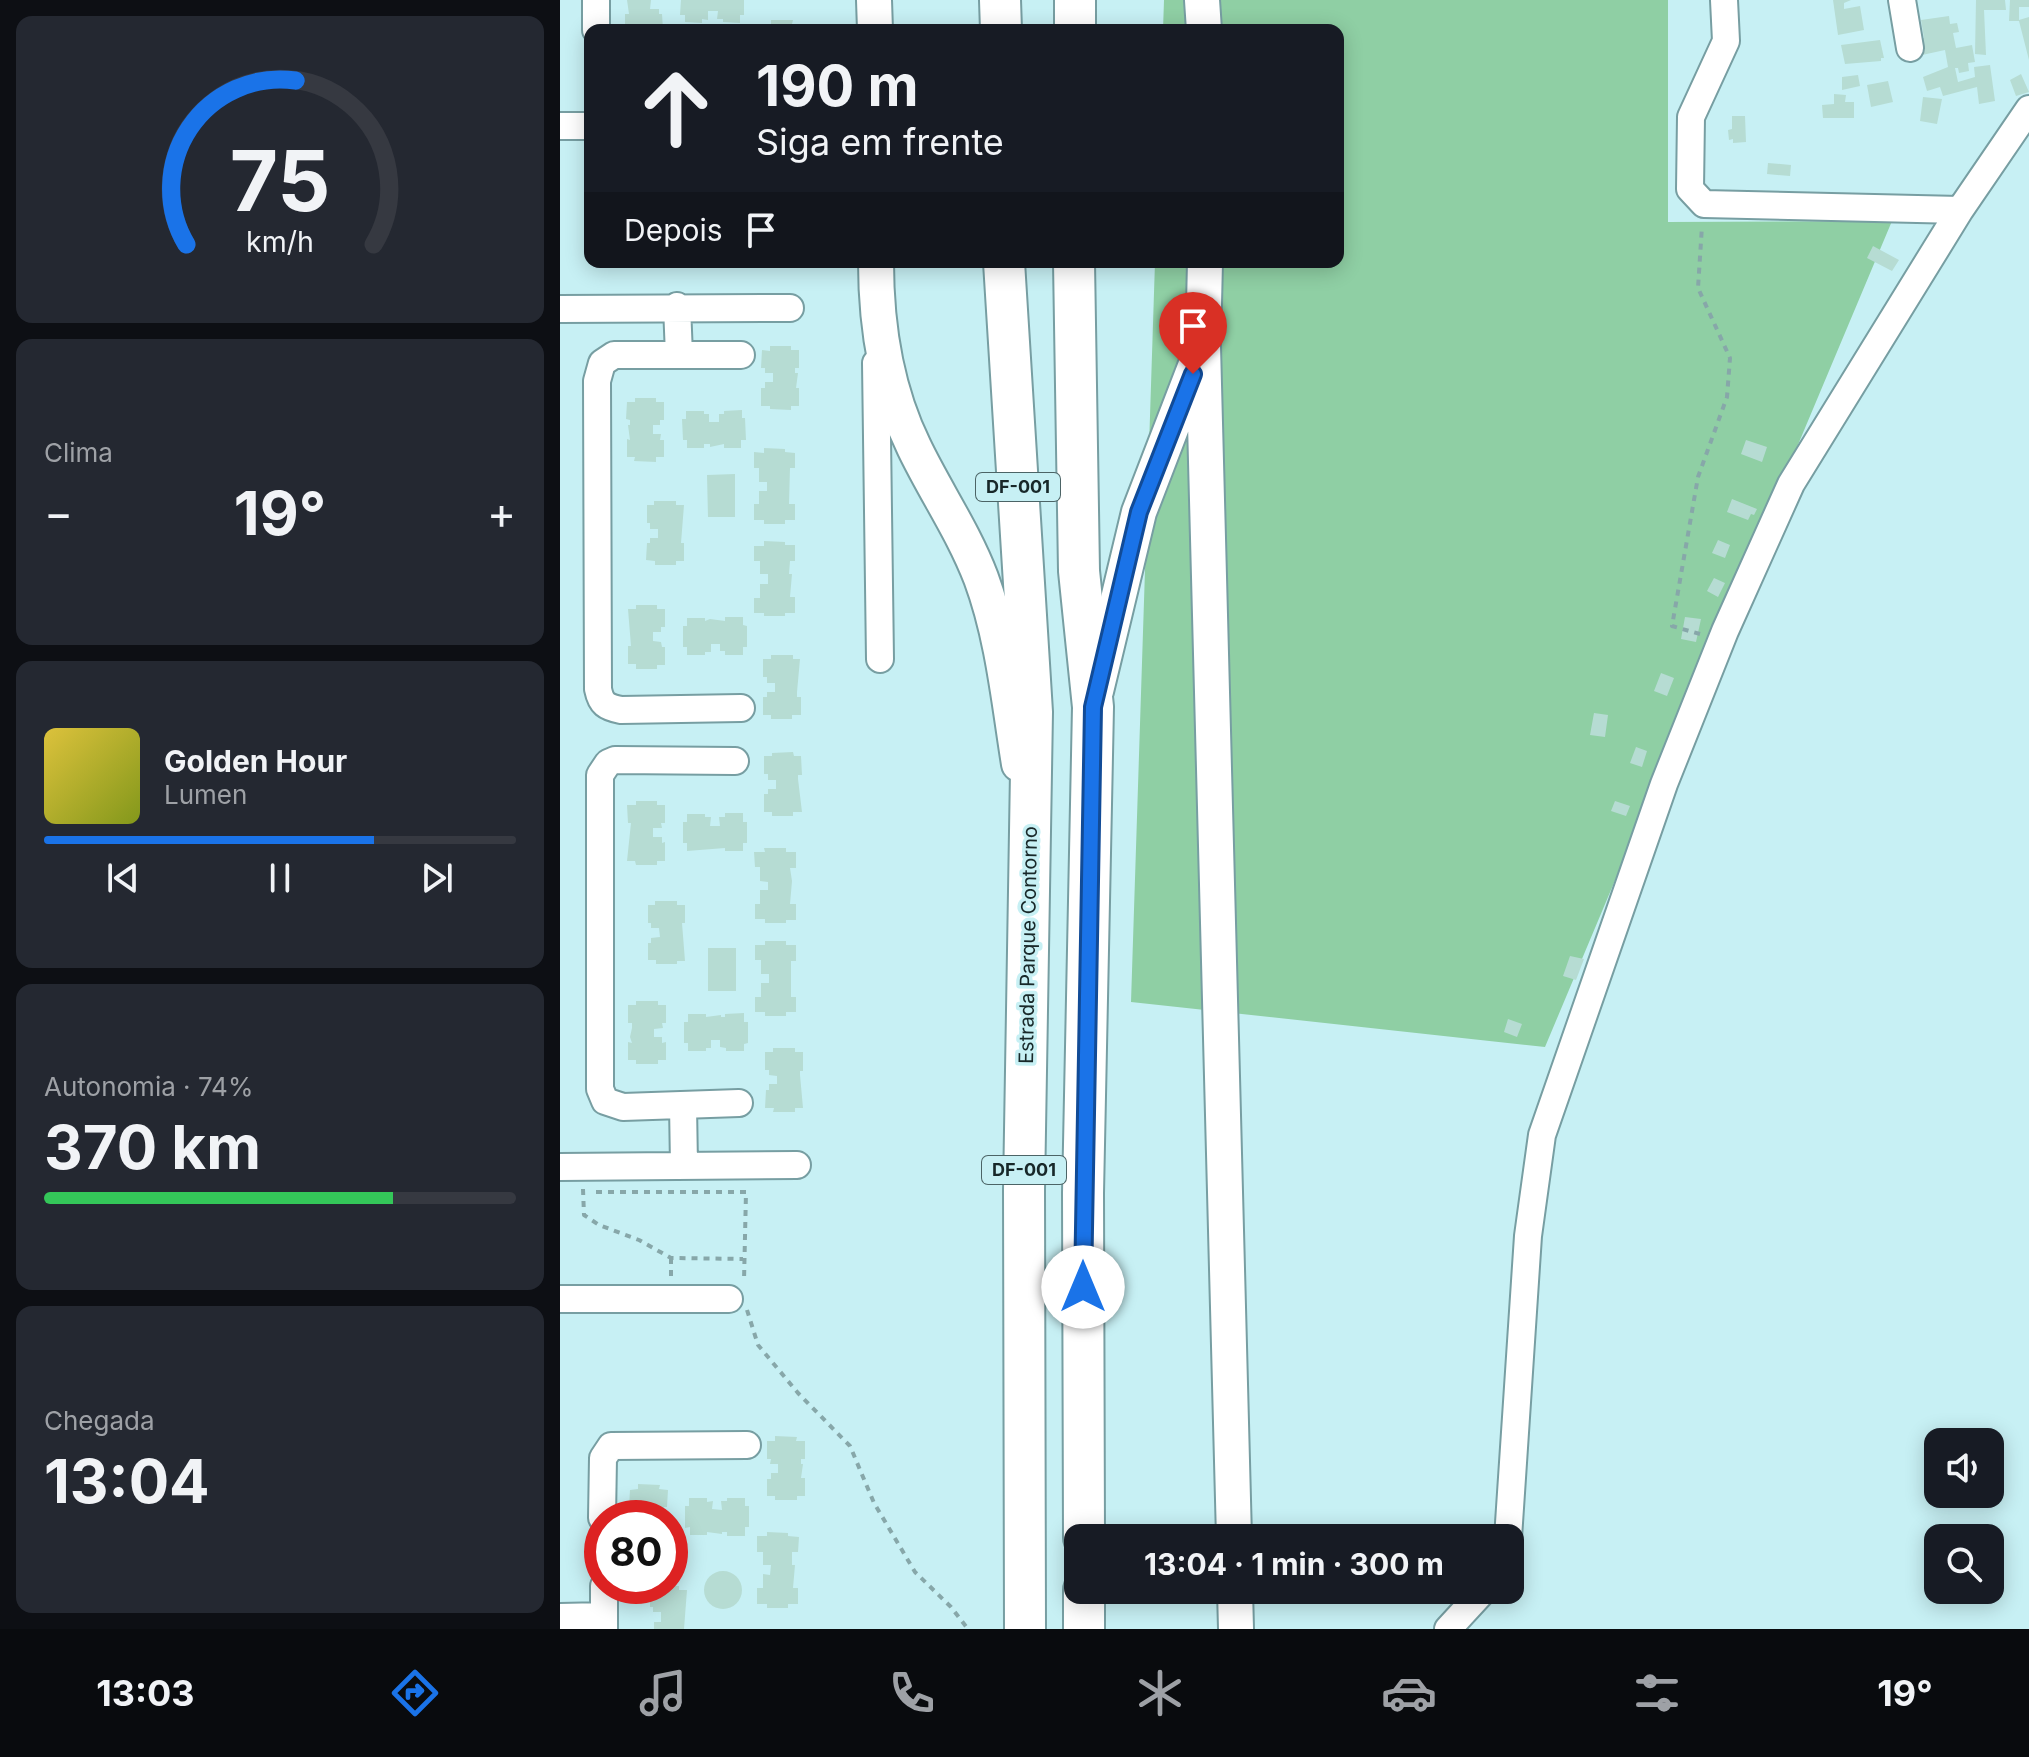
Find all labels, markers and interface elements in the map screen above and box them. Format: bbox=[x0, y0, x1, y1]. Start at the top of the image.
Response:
text: 190 m bbox=[756, 52, 919, 120]
icon: ahead bbox=[624, 56, 728, 160]
text: Siga em frente bbox=[756, 120, 1004, 164]
text: 75 bbox=[230, 130, 330, 231]
icon: arrive bbox=[739, 208, 783, 252]
text: Depois bbox=[624, 212, 723, 248]
text: km/h bbox=[246, 224, 314, 259]
pin bbox=[1159, 292, 1227, 374]
icon: arrive bbox=[1171, 304, 1215, 348]
text: Clima bbox=[44, 437, 113, 468]
road number: DF-001 bbox=[976, 473, 1060, 501]
text: 19° bbox=[234, 477, 326, 549]
text: − bbox=[44, 486, 73, 540]
text: + bbox=[487, 486, 516, 540]
text: Golden Hour bbox=[164, 743, 347, 779]
text: Lumen bbox=[164, 779, 247, 810]
street label: Estrada Parque Contorno bbox=[1014, 826, 1042, 1064]
icon: previous bbox=[101, 856, 145, 900]
icon: pause bbox=[258, 856, 302, 900]
icon: next bbox=[415, 856, 459, 900]
text: Autonomia · 74% bbox=[44, 1071, 253, 1102]
text: 370 km bbox=[44, 1111, 261, 1183]
road number: DF-001 bbox=[982, 1156, 1066, 1184]
position arrow bbox=[1041, 1245, 1125, 1329]
text: Chegada bbox=[44, 1405, 155, 1436]
map controls bbox=[1924, 1428, 2004, 1604]
button: sound bbox=[1924, 1428, 2004, 1508]
text: 13:04 bbox=[44, 1445, 210, 1517]
speed limit sign: 80 bbox=[584, 1500, 688, 1604]
button: search bbox=[1924, 1524, 2004, 1604]
text: 13:04 · 1 min · 300 m bbox=[1144, 1546, 1444, 1582]
icon: directions bbox=[387, 1665, 443, 1721]
icon: music bbox=[635, 1665, 691, 1721]
icon: phone bbox=[884, 1665, 940, 1721]
icon: climate bbox=[1132, 1665, 1188, 1721]
icon: car bbox=[1381, 1665, 1437, 1721]
icon: filters bbox=[1629, 1665, 1685, 1721]
text: 13:03 bbox=[96, 1671, 195, 1715]
text: 19° bbox=[1877, 1671, 1933, 1715]

